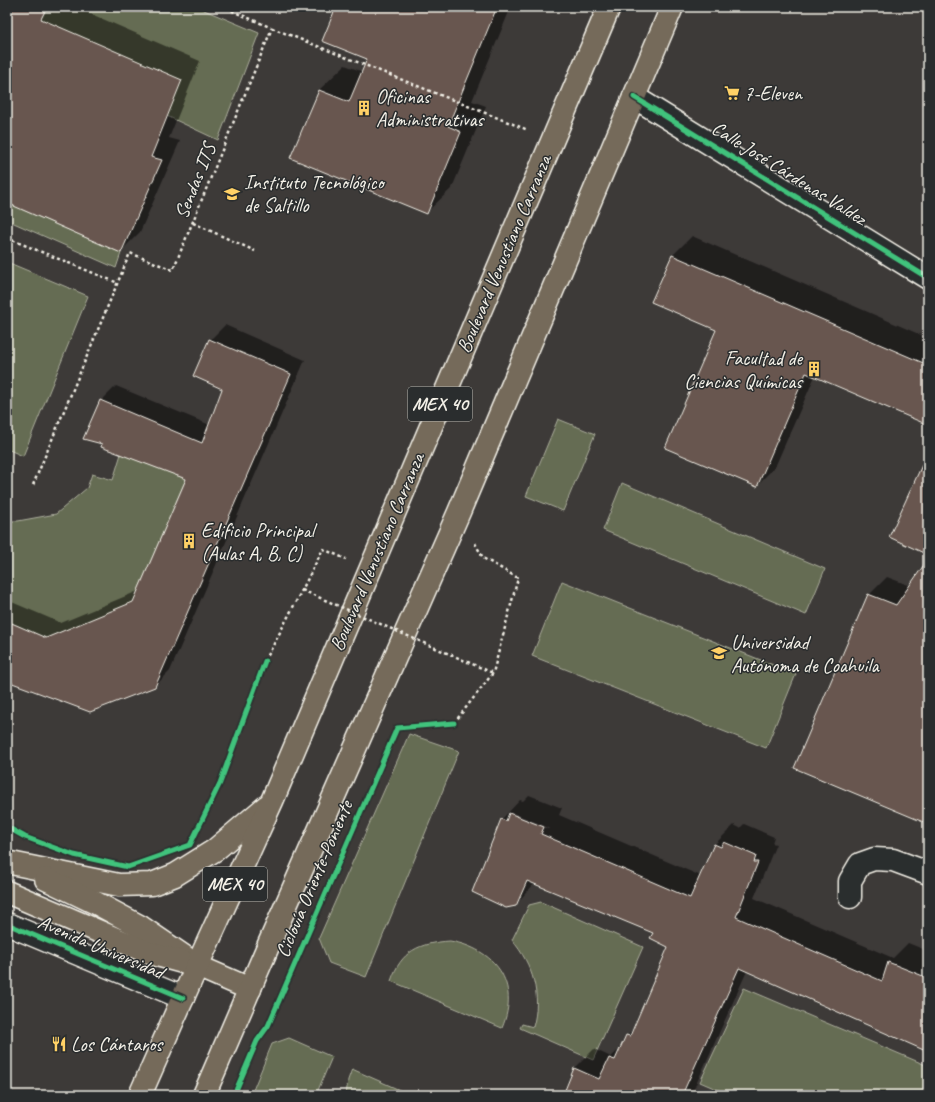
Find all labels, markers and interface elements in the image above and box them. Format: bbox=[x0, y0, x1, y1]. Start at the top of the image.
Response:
place label: 7-Eleven bbox=[744, 81, 803, 106]
place label: Oficinas Administrativas bbox=[376, 84, 486, 132]
supermarket icon: 7-Eleven bbox=[723, 84, 741, 102]
building icon: Oficinas Administrativas bbox=[355, 99, 373, 117]
street label: Calle José Cárdenas Valdez bbox=[707, 115, 873, 232]
street label: Sendas ITS bbox=[169, 138, 222, 222]
street label: Boulevard Venustiano Carranza bbox=[451, 150, 558, 357]
place label: Instituto Tecnológico de Saltillo bbox=[244, 170, 385, 218]
school or university icon: Instituto Tecnológico de Saltillo bbox=[223, 185, 241, 203]
place label: Facultad de Ciencias Químicas bbox=[684, 346, 804, 394]
building icon: Facultad de Ciencias Químicas bbox=[805, 360, 823, 378]
road number: MEX 40 bbox=[408, 387, 472, 421]
street label: Boulevard Venustiano Carranza bbox=[324, 448, 431, 655]
place label: Edificio Principal (Aulas A, B, C) bbox=[201, 518, 318, 566]
building icon: Edificio Principal (Aulas A, B, C) bbox=[180, 532, 198, 550]
place label: Universidad Autónoma de Coahuila bbox=[731, 630, 881, 678]
school or university icon: Universidad Autónoma de Coahuila bbox=[710, 644, 728, 662]
street label: Ciclovía Oriente-Poniente bbox=[270, 796, 359, 961]
road number: MEX 40 bbox=[203, 867, 267, 901]
street label: Avenida Universidad bbox=[34, 909, 171, 986]
place label: Los Cántaros bbox=[71, 1032, 164, 1057]
restaurant icon: Los Cántaros bbox=[50, 1035, 68, 1053]

